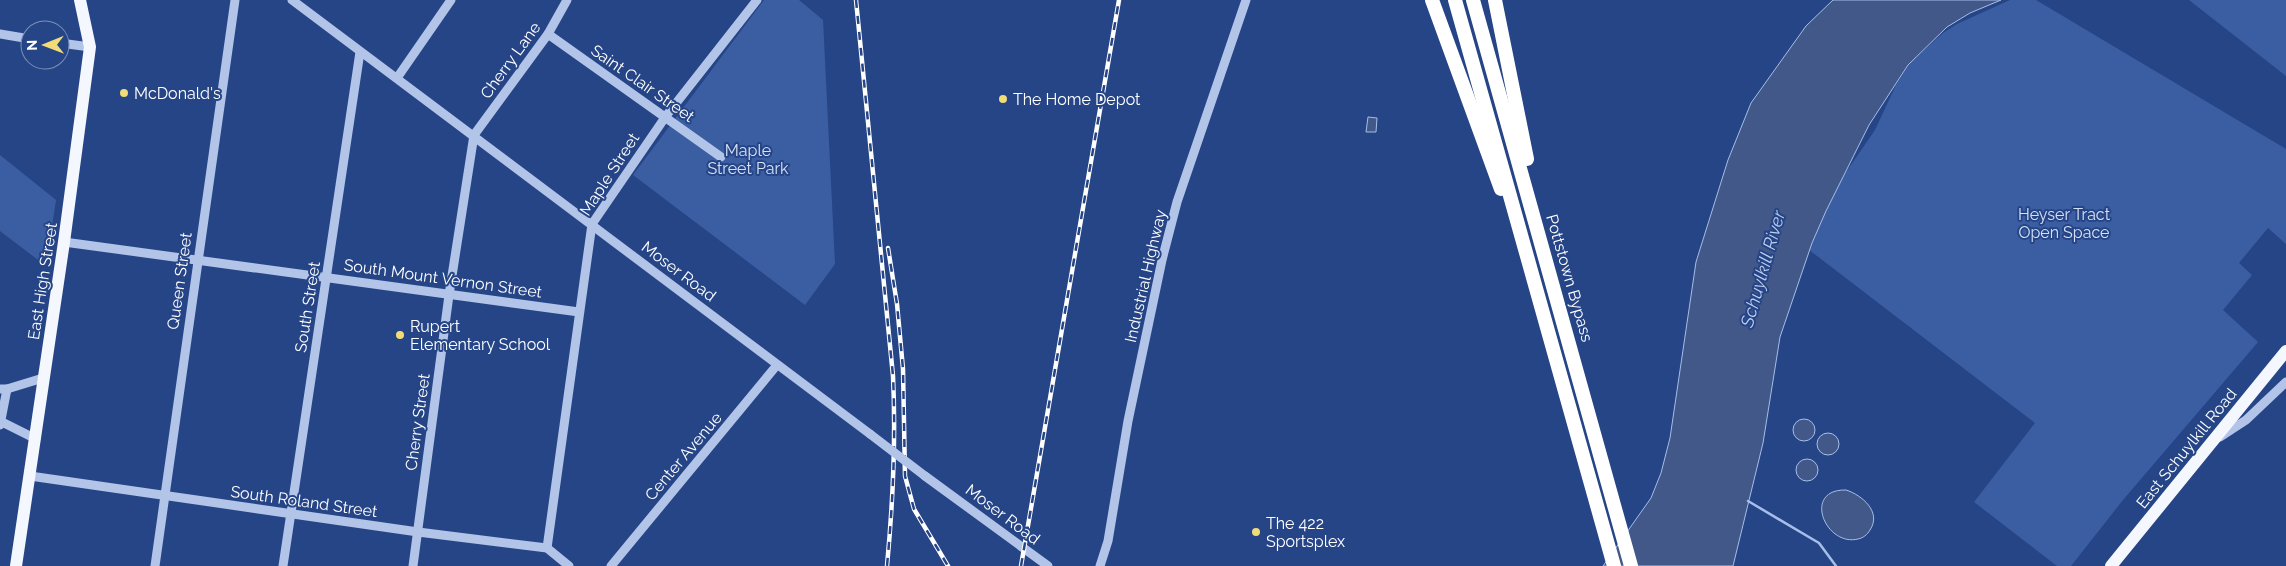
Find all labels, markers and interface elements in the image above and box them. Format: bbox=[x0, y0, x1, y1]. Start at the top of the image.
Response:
street label: Cherry Lane bbox=[476, 18, 545, 102]
north arrow bbox=[20, 20, 70, 70]
text: N bbox=[24, 40, 40, 51]
street label: Saint Clair Street bbox=[587, 41, 699, 126]
place label: McDonald's bbox=[134, 84, 221, 103]
marker: McDonald's bbox=[118, 87, 130, 99]
place label: The Home Depot bbox=[1013, 90, 1141, 109]
marker: The Home Depot bbox=[997, 93, 1009, 105]
street label: Maple Street bbox=[576, 129, 644, 219]
park label: Maple Street Park bbox=[707, 141, 789, 178]
park label: Heyser Tract Open Space bbox=[2018, 205, 2111, 242]
street label: Industrial Highway bbox=[1121, 207, 1170, 344]
water label: Schuylkill River bbox=[1736, 207, 1789, 331]
street label: Pottstown Bypass bbox=[1542, 212, 1597, 344]
street label: East High Street bbox=[24, 220, 61, 341]
street label: Queen Street bbox=[163, 231, 196, 331]
street label: Moser Road bbox=[638, 237, 720, 306]
street label: South Mount Vernon Street bbox=[343, 255, 544, 302]
street label: South Street bbox=[291, 260, 324, 354]
place label: Rupert Elementary School bbox=[410, 317, 551, 354]
marker: Rupert Elementary School bbox=[394, 329, 406, 341]
street label: Cherry Street bbox=[401, 372, 434, 472]
street label: East Schuylkill Road bbox=[2132, 385, 2241, 512]
street label: Center Avenue bbox=[641, 408, 726, 504]
street label: Moser Road bbox=[962, 480, 1044, 549]
street label: South Roland Street bbox=[229, 482, 379, 521]
place label: The 422 Sportsplex bbox=[1266, 514, 1345, 551]
marker: The 422 Sportsplex bbox=[1250, 526, 1262, 538]

